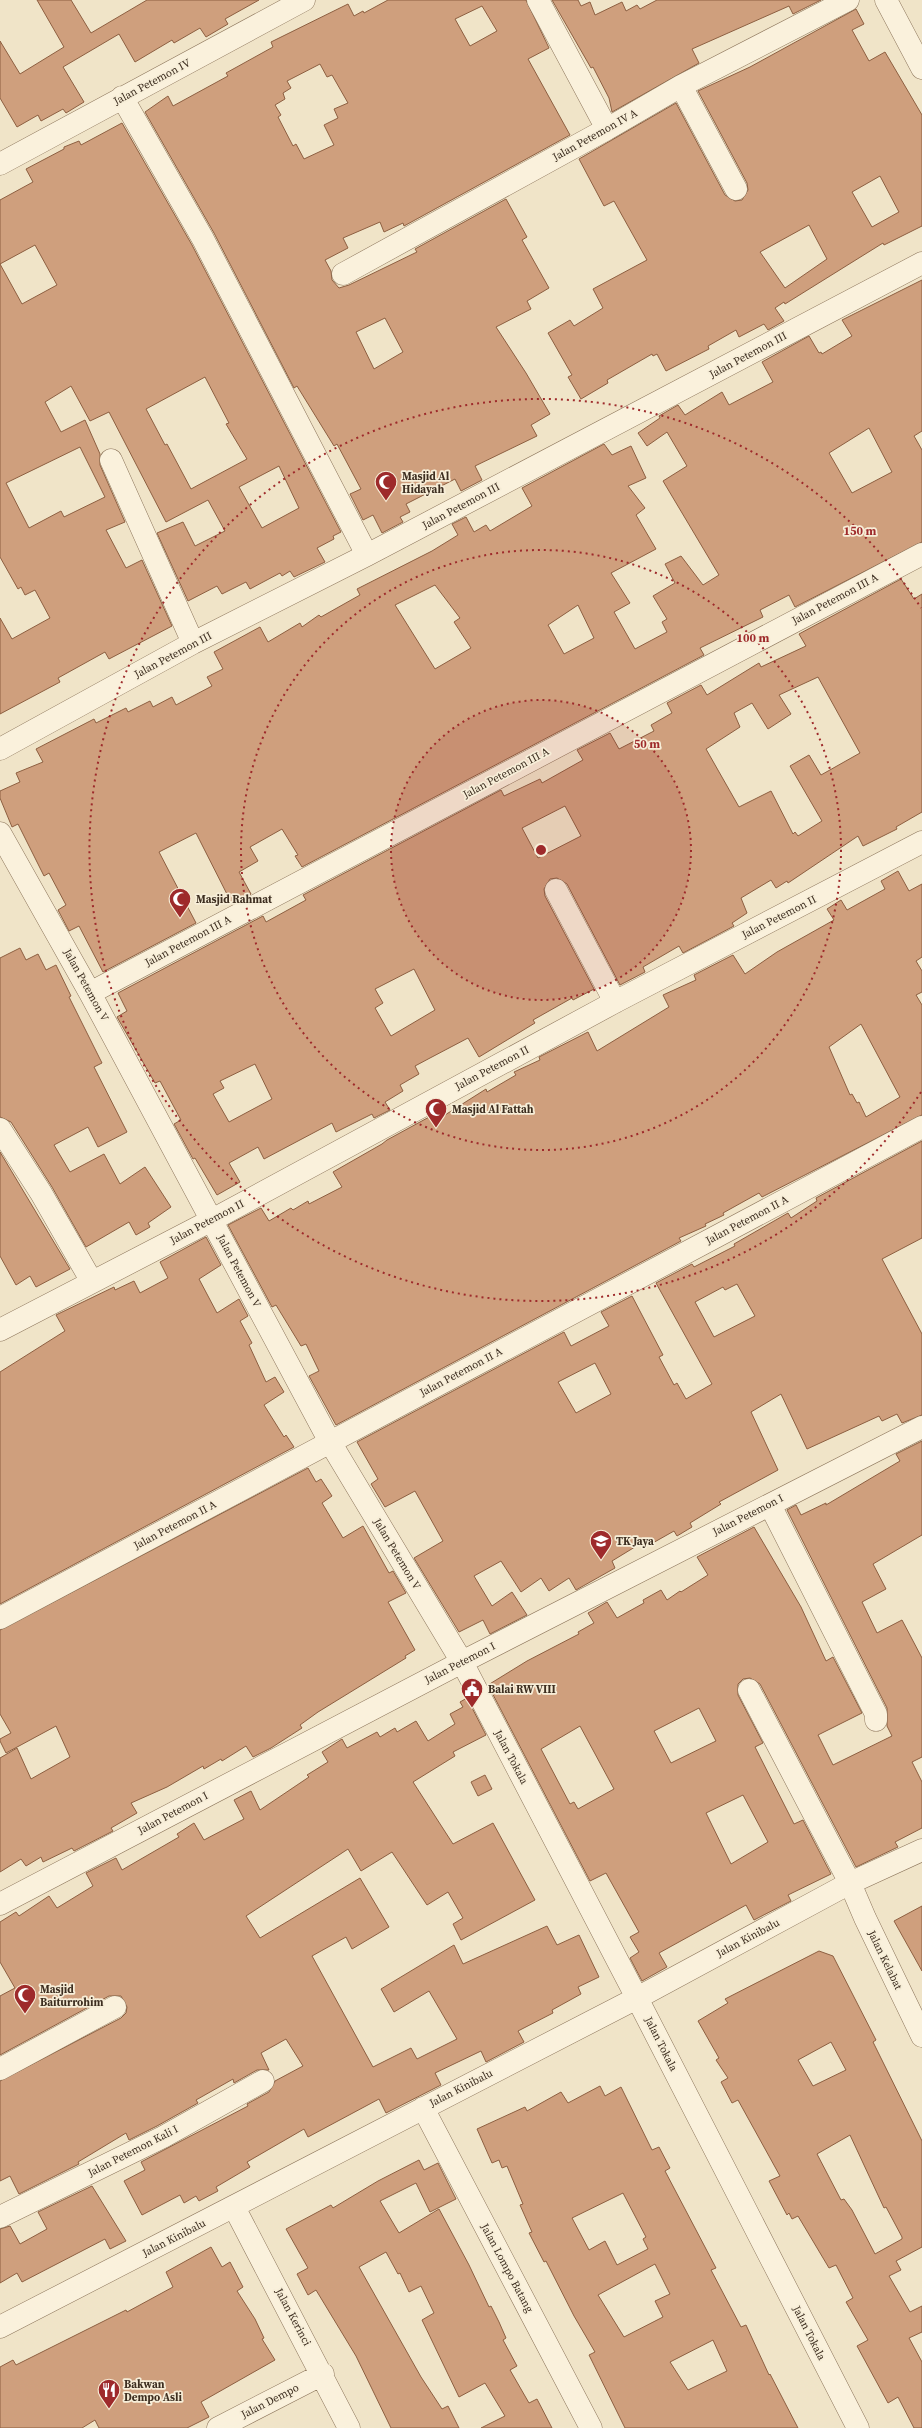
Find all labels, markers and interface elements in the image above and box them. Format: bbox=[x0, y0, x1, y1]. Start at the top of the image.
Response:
street label: Jalan Petemon IV bbox=[110, 55, 194, 109]
street label: Jalan Petemon IV A bbox=[549, 105, 641, 165]
street label: Jalan Petemon III bbox=[706, 328, 789, 382]
mosque icon: Masjid Al Hidayah bbox=[373, 469, 399, 502]
place label: Masjid Al Hidayah bbox=[402, 469, 450, 497]
street label: Jalan Petemon III bbox=[419, 479, 502, 533]
text: 150 m bbox=[844, 523, 877, 539]
street label: Jalan Petemon III A bbox=[788, 570, 881, 629]
street label: Jalan Petemon III bbox=[131, 628, 214, 682]
text: 100 m bbox=[737, 630, 770, 646]
text: 50 m bbox=[634, 736, 660, 752]
street label: Jalan Petemon III A bbox=[459, 744, 552, 803]
centre of rings bbox=[534, 843, 548, 857]
mosque icon: Masjid Rahmat bbox=[167, 886, 193, 919]
place label: Masjid Rahmat bbox=[196, 892, 273, 907]
street label: Jalan Petemon II bbox=[738, 892, 819, 943]
street label: Jalan Petemon III A bbox=[141, 912, 234, 971]
street label: Jalan Petemon V bbox=[59, 945, 112, 1024]
street label: Jalan Petemon II bbox=[451, 1042, 532, 1094]
mosque icon: Masjid Al Fattah bbox=[423, 1096, 449, 1129]
place label: Masjid Al Fattah bbox=[452, 1102, 534, 1117]
street label: Jalan Petemon II A bbox=[702, 1192, 792, 1249]
street label: Jalan Petemon II bbox=[166, 1196, 247, 1248]
street label: Jalan Petemon V bbox=[213, 1231, 265, 1311]
street label: Jalan Petemon II A bbox=[416, 1344, 506, 1401]
street label: Jalan Petemon I bbox=[709, 1491, 786, 1540]
street label: Jalan Petemon II A bbox=[130, 1497, 220, 1554]
street label: Jalan Petemon V bbox=[369, 1515, 425, 1593]
school or university icon: TK Jaya bbox=[588, 1528, 614, 1561]
place label: TK Jaya bbox=[616, 1534, 654, 1549]
street label: Jalan Petemon I bbox=[421, 1639, 498, 1688]
public building icon: Balai RW VIII bbox=[459, 1676, 485, 1709]
place label: Balai RW VIII bbox=[488, 1682, 556, 1697]
street label: Jalan Tokala bbox=[490, 1726, 532, 1787]
street label: Jalan Petemon I bbox=[134, 1788, 211, 1838]
street label: Jalan Kinibalu bbox=[713, 1915, 783, 1961]
street label: Jalan Kelabat bbox=[864, 1927, 906, 1993]
mosque icon: Masjid Baiturrohim bbox=[12, 1982, 38, 2015]
place label: Masjid Baiturrohim bbox=[40, 1982, 104, 2010]
street label: Jalan Tokala bbox=[640, 2013, 681, 2074]
street label: Jalan Kinibalu bbox=[426, 2065, 496, 2111]
street label: Jalan Petemon Kali I bbox=[84, 2122, 181, 2181]
street label: Jalan Kinibalu bbox=[139, 2215, 209, 2261]
street label: Jalan Lompo Batang bbox=[477, 2220, 537, 2315]
street label: Jalan Kerinci bbox=[271, 2285, 314, 2348]
street label: Jalan Tokala bbox=[788, 2302, 829, 2363]
restaurant icon: Bakwan Dempo Asli bbox=[96, 2377, 122, 2410]
place label: Bakwan Dempo Asli bbox=[124, 2377, 182, 2405]
street label: Jalan Dempo bbox=[238, 2380, 301, 2422]

